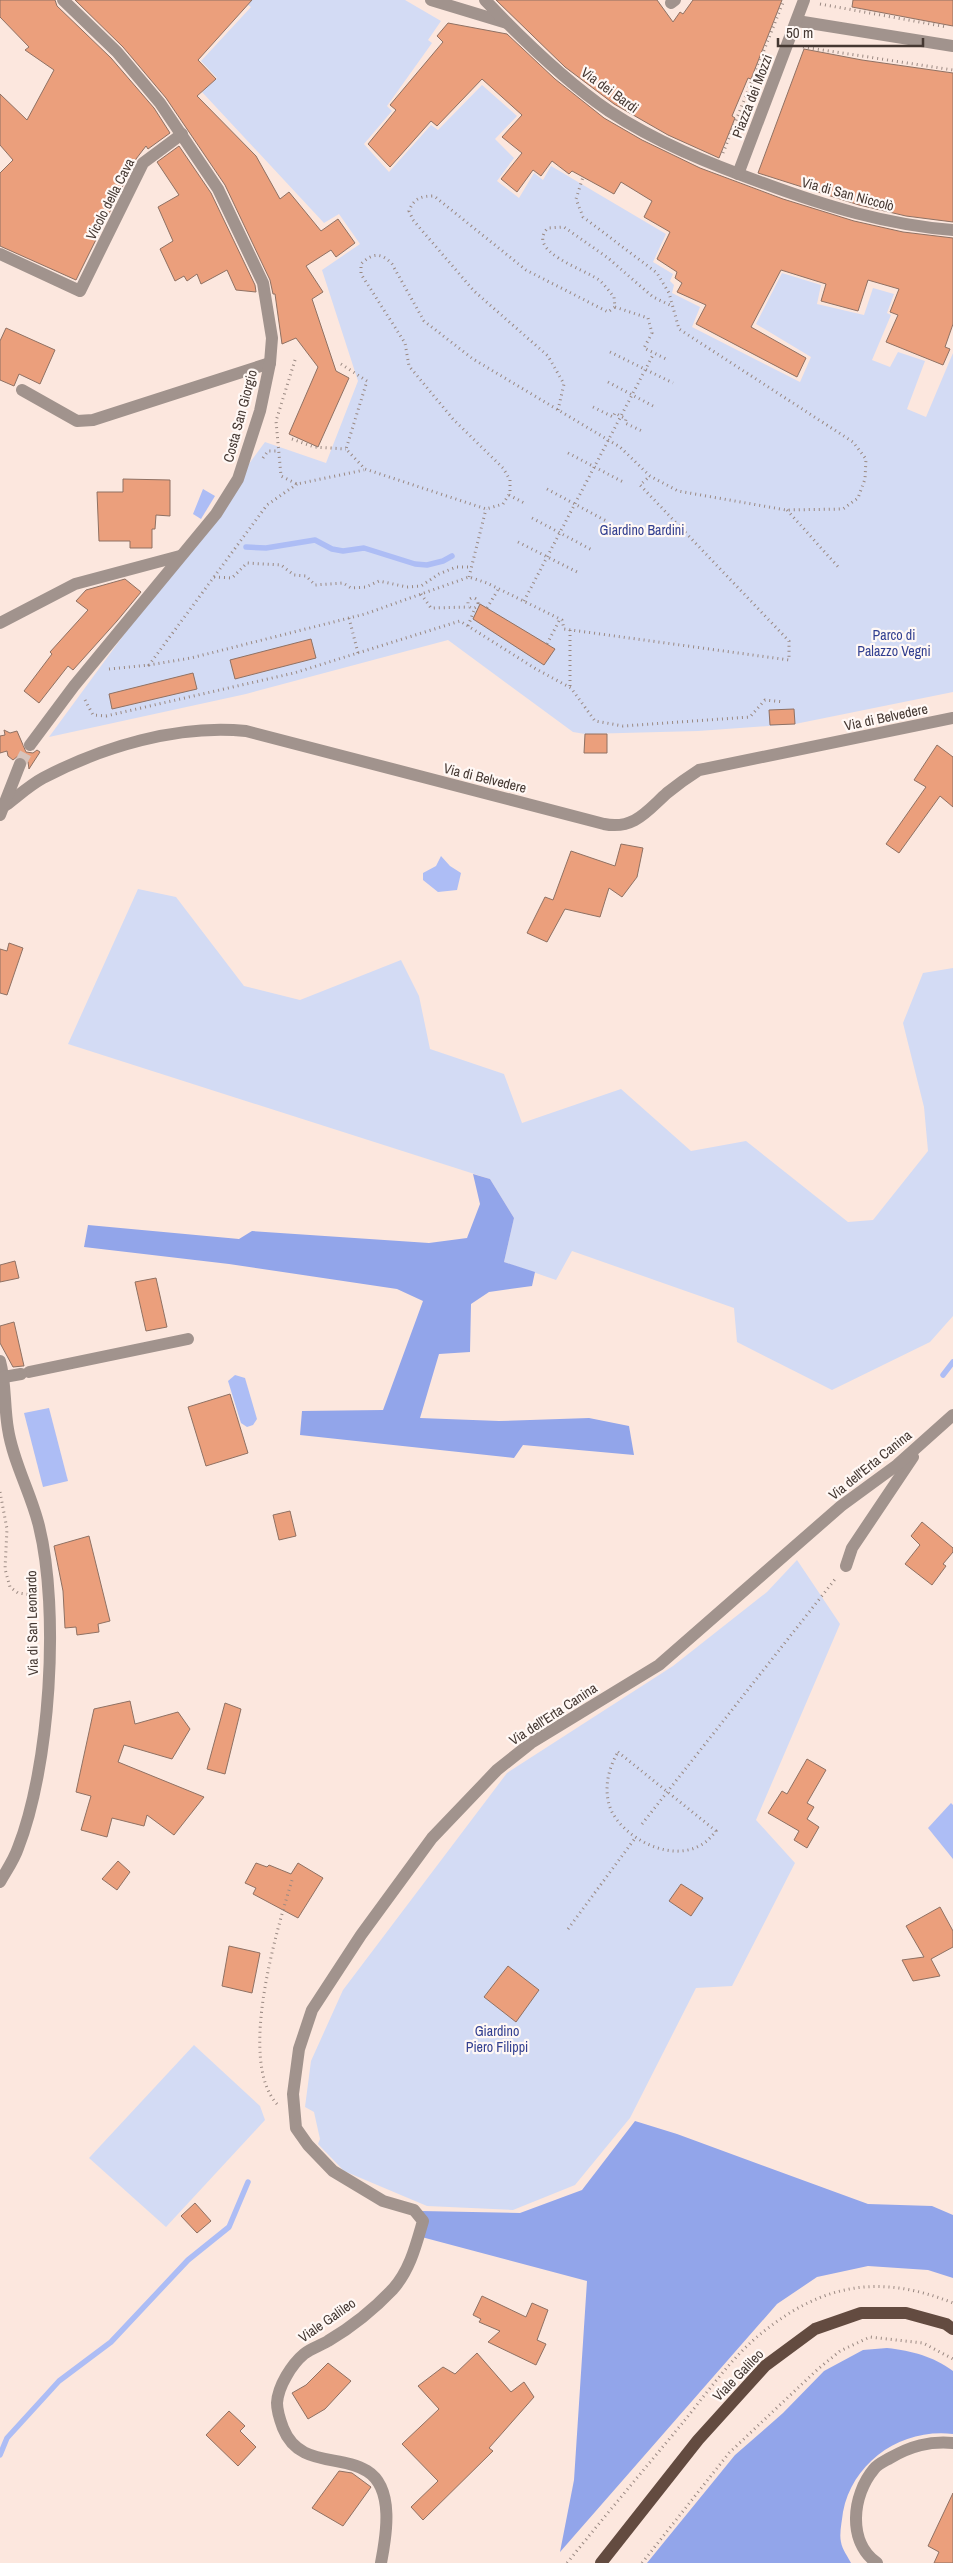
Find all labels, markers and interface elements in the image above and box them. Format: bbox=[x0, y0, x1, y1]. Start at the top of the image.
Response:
scale bar bbox=[778, 15, 923, 47]
text: 50 m bbox=[786, 22, 813, 43]
street label: Piazza dei Mozzi bbox=[728, 52, 776, 140]
street label: Via dei Bardi bbox=[578, 63, 642, 117]
street label: Vicolo della Cava bbox=[82, 155, 139, 243]
street label: Via di San Niccolò bbox=[800, 173, 896, 215]
street label: Costa San Giorgio bbox=[219, 368, 261, 464]
park label: Giardino Bardini bbox=[600, 521, 684, 539]
park label: Parco di Palazzo Vegni bbox=[857, 626, 931, 660]
street label: Via di Belvedere bbox=[843, 699, 929, 735]
street label: Via di Belvedere bbox=[442, 759, 528, 797]
street label: Via dell'Erta Canina bbox=[825, 1426, 916, 1504]
street label: Via di San Leonardo bbox=[22, 1570, 42, 1676]
street label: Via dell'Erta Canina bbox=[506, 1678, 601, 1749]
park label: Giardino Piero Filippi bbox=[466, 2022, 528, 2056]
street label: Viale Galileo bbox=[295, 2294, 359, 2346]
street label: Viale Galileo bbox=[709, 2345, 767, 2405]

